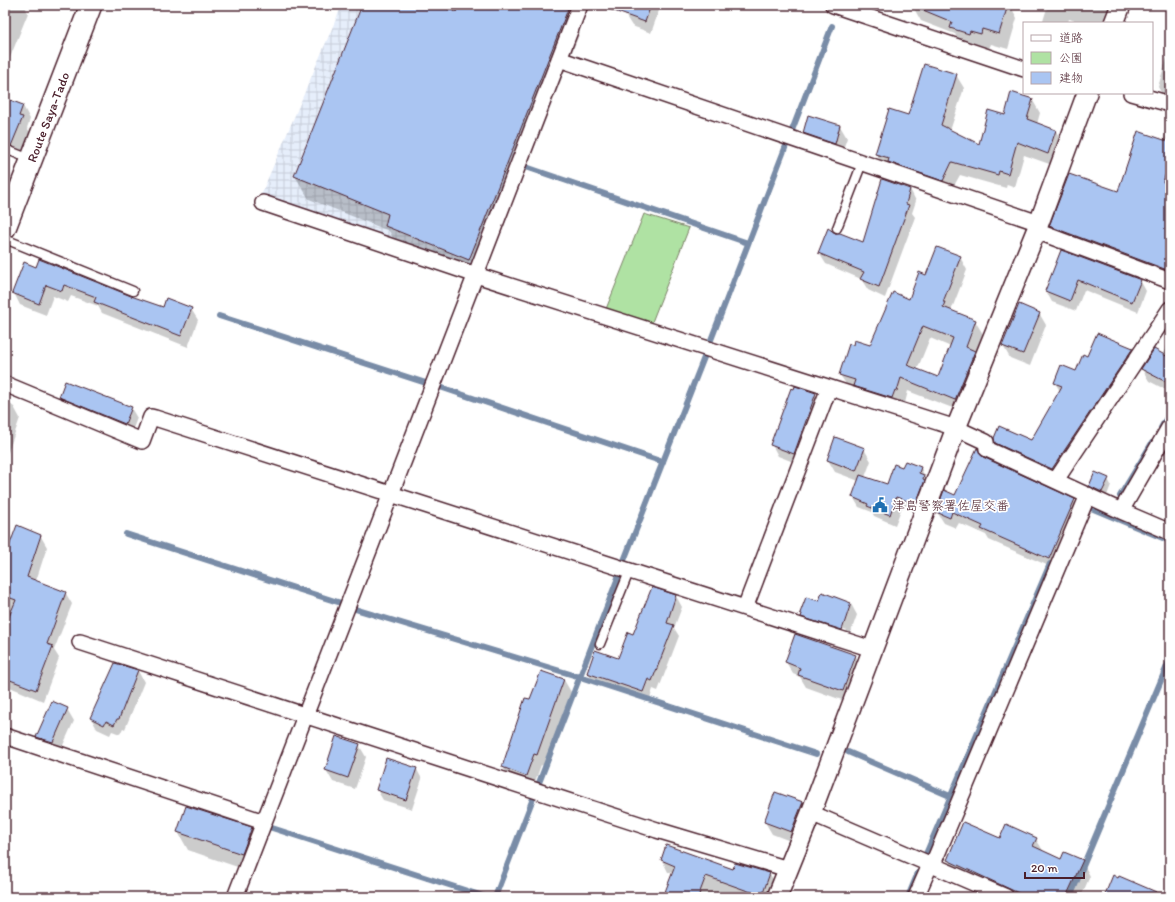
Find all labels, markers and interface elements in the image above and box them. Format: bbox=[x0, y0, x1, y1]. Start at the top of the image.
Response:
legend bbox=[1023, 22, 1153, 94]
text: 道路 bbox=[1059, 31, 1083, 45]
text: 公園 bbox=[1059, 51, 1083, 65]
street label: Route Saya-Tado bbox=[24, 70, 73, 164]
text: 建物 bbox=[1059, 71, 1083, 85]
public building icon: 津島警察署佐屋交番 bbox=[871, 496, 889, 514]
place label: 津島警察署佐屋交番 bbox=[892, 498, 1009, 513]
scale bar bbox=[1025, 854, 1084, 880]
text: 20 m bbox=[1031, 861, 1058, 875]

